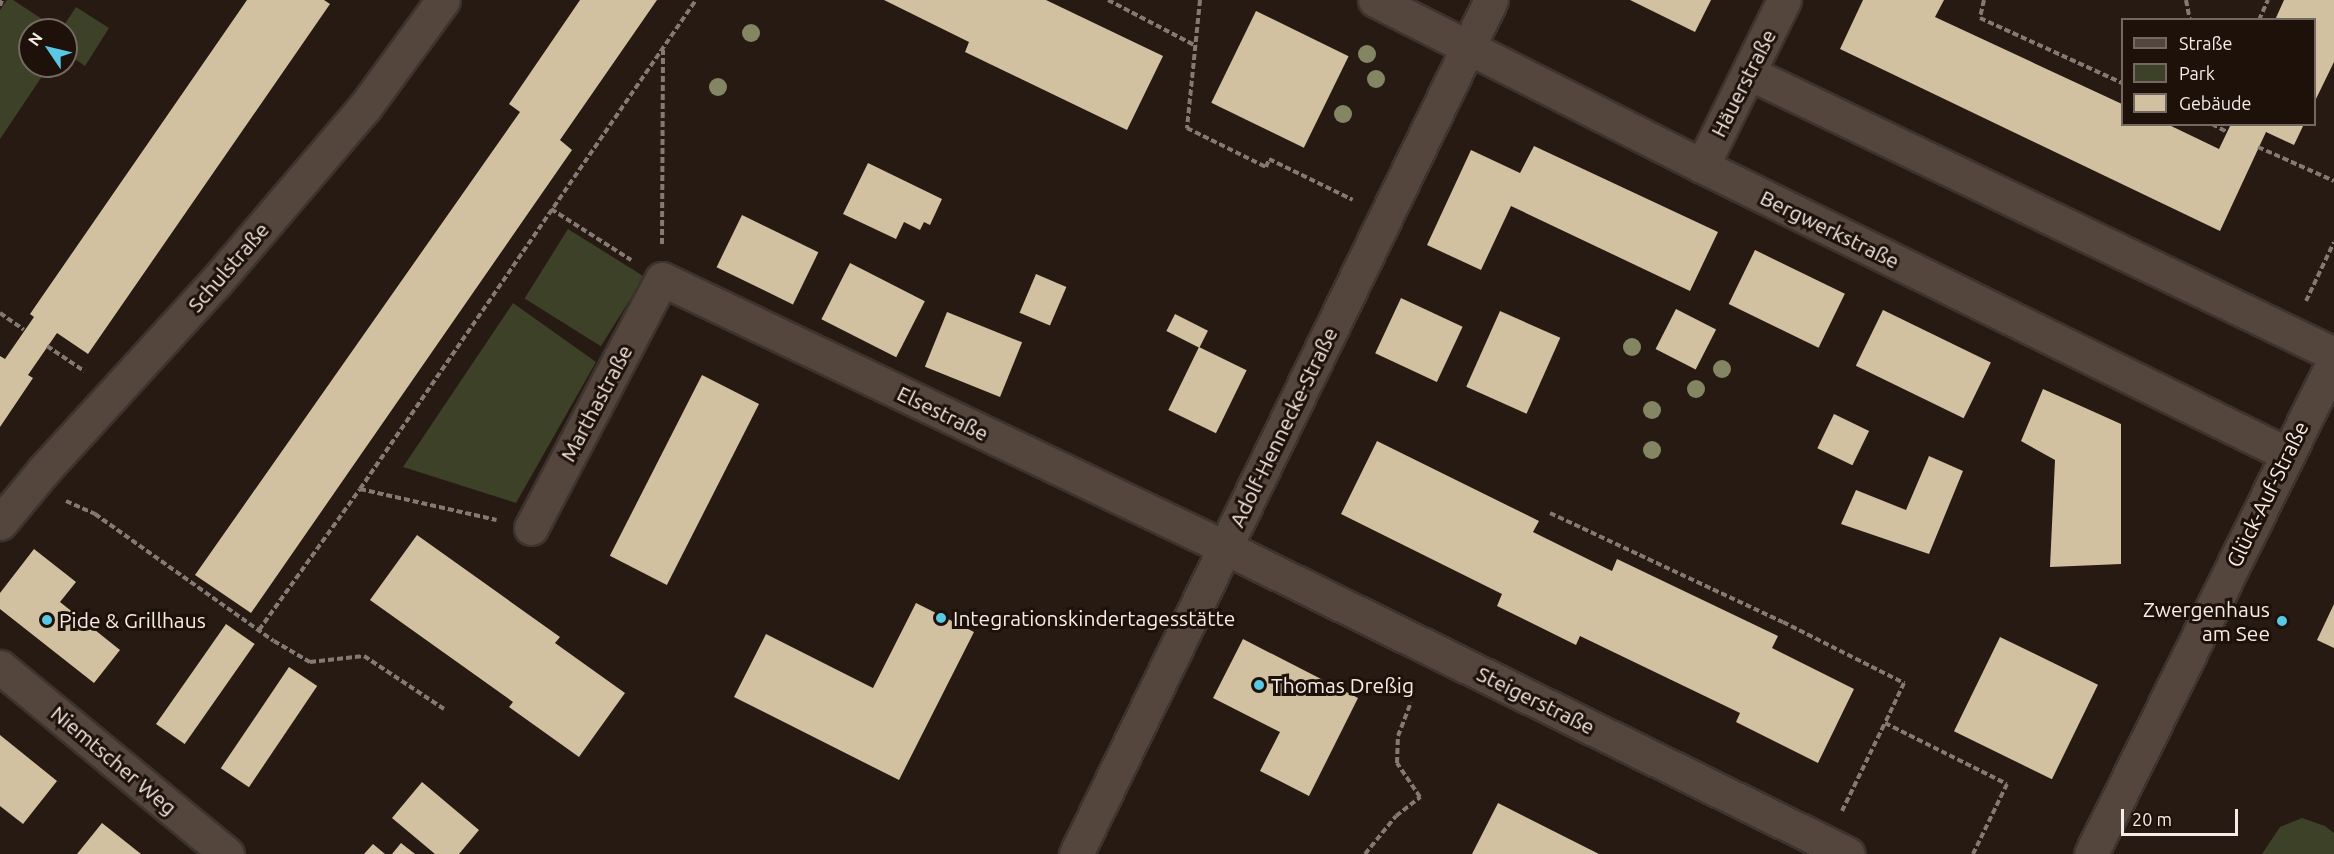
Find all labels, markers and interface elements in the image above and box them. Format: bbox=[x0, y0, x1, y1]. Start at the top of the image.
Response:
north arrow bbox=[18, 18, 78, 78]
legend bbox=[2121, 18, 2316, 126]
street label: Häuerstraße bbox=[1705, 25, 1781, 141]
text: N bbox=[24, 29, 46, 49]
text: Straße bbox=[2179, 33, 2232, 53]
text: Park bbox=[2179, 63, 2215, 83]
text: Gebäude bbox=[2179, 93, 2251, 113]
street label: Bergwerkstraße bbox=[1756, 184, 1904, 274]
street label: Schulstraße bbox=[182, 217, 274, 317]
street label: Adolf-Hennecke-Straße bbox=[1224, 323, 1342, 531]
street label: Marthastraße bbox=[555, 340, 637, 466]
street label: Elsestraße bbox=[893, 380, 993, 446]
street label: Glück-Auf-Straße bbox=[2221, 417, 2313, 571]
place label: Zwergenhaus am See bbox=[2143, 596, 2270, 646]
place label: Integrationskindertagesstätte bbox=[953, 605, 1235, 631]
place label: Pide & Grillhaus bbox=[59, 607, 206, 633]
marker: Integrationskindertagesstätte bbox=[934, 611, 948, 625]
marker: Pide & Grillhaus bbox=[40, 613, 54, 627]
marker: Zwergenhaus am See bbox=[2275, 614, 2289, 628]
street label: Steigerstraße bbox=[1473, 661, 1599, 739]
place label: Thomas Dreßig bbox=[1271, 672, 1414, 698]
marker: Thomas Dreßig bbox=[1252, 678, 1266, 692]
street label: Niemtscher Weg bbox=[46, 700, 182, 820]
scale bar bbox=[2124, 797, 2241, 835]
text: 20 m bbox=[2132, 809, 2172, 829]

